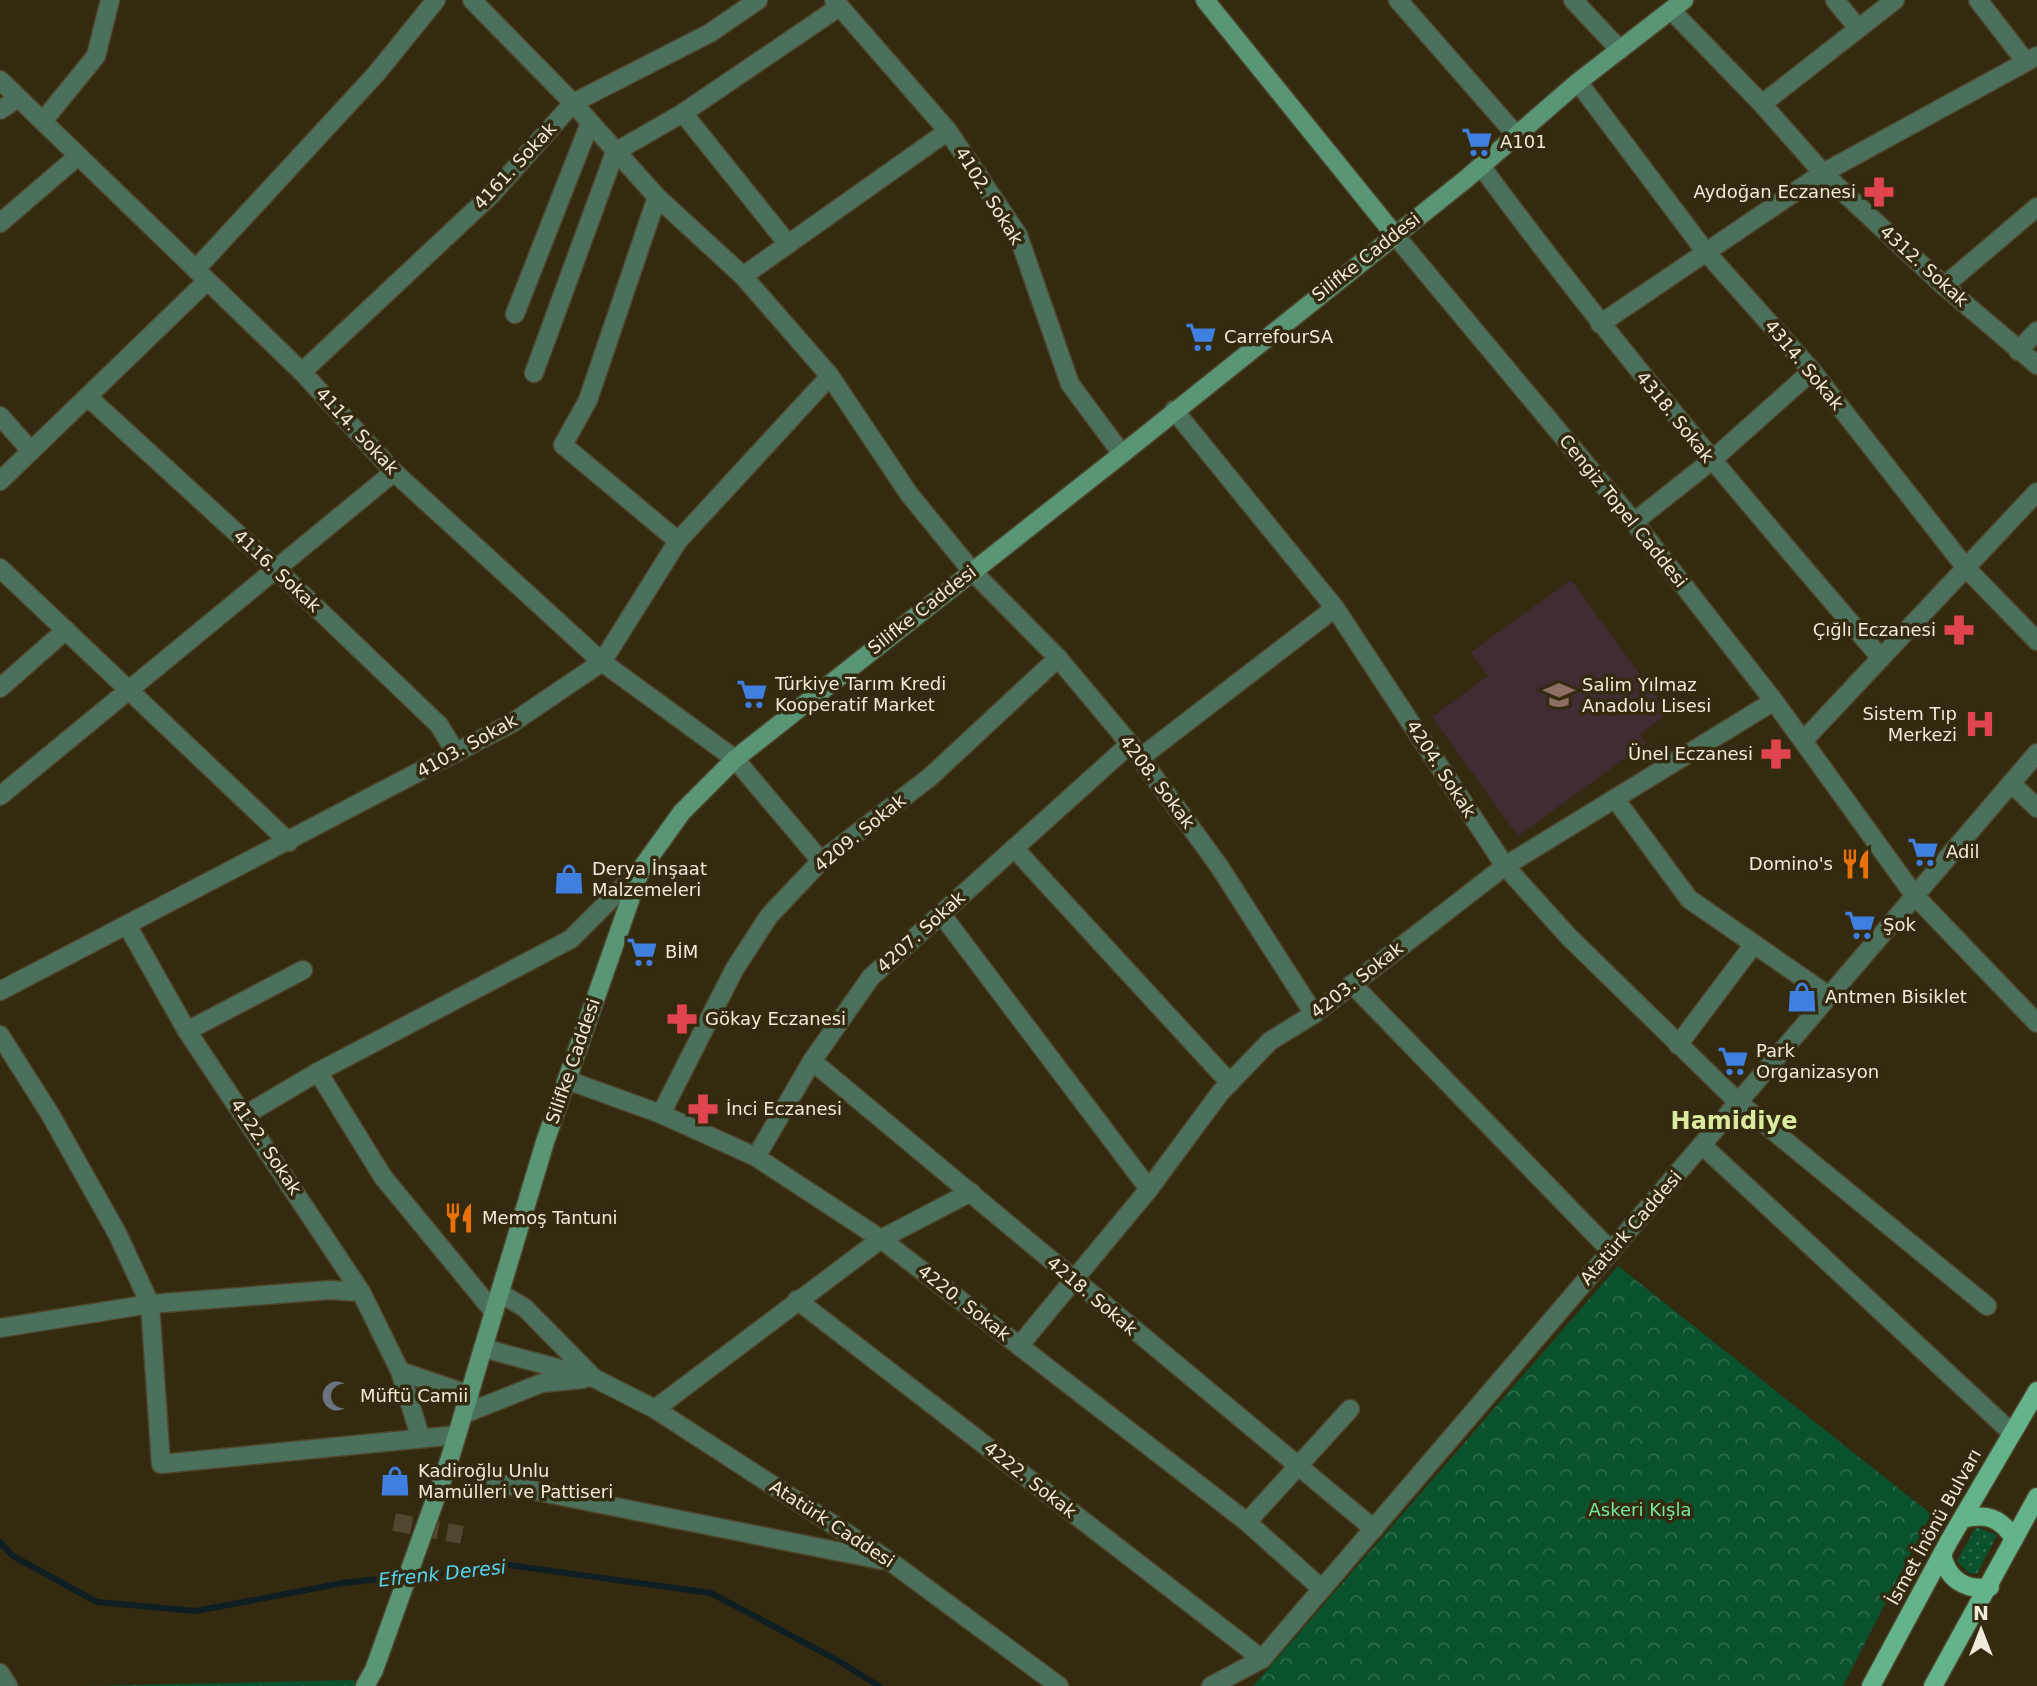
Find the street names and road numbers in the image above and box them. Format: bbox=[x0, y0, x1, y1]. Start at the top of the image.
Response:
street label: 4161. Sokak bbox=[469, 117, 561, 214]
street label: 4102. Sokak bbox=[951, 143, 1028, 249]
street label: Silifke Caddesi bbox=[1308, 208, 1424, 305]
street label: 4312. Sokak bbox=[1876, 221, 1973, 311]
street label: 4314. Sokak bbox=[1761, 315, 1849, 414]
street label: 4318. Sokak bbox=[1632, 367, 1719, 467]
street label: 4114. Sokak bbox=[312, 383, 403, 479]
street label: Cengiz Topel Caddesi bbox=[1555, 430, 1692, 591]
street label: 4116. Sokak bbox=[229, 525, 326, 617]
street label: Silifke Caddesi bbox=[864, 561, 980, 658]
street label: 4103. Sokak bbox=[413, 709, 521, 782]
street label: 4204. Sokak bbox=[1402, 716, 1481, 822]
street label: 4208. Sokak bbox=[1116, 731, 1200, 833]
street label: 4209. Sokak bbox=[810, 789, 910, 876]
street label: 4207. Sokak bbox=[872, 886, 969, 977]
street label: 4203. Sokak bbox=[1306, 937, 1407, 1022]
street label: Silifke Caddesi bbox=[541, 995, 604, 1126]
street label: 4122. Sokak bbox=[227, 1095, 307, 1199]
street label: Atatürk Caddesi bbox=[1575, 1166, 1686, 1289]
street label: 4218. Sokak bbox=[1043, 1252, 1142, 1340]
street label: 4220. Sokak bbox=[914, 1260, 1015, 1345]
street label: 4222. Sokak bbox=[980, 1437, 1081, 1522]
street label: İsmet İnönü Bulvarı bbox=[1882, 1445, 1985, 1608]
street label: Atatürk Caddesi bbox=[766, 1476, 898, 1572]

